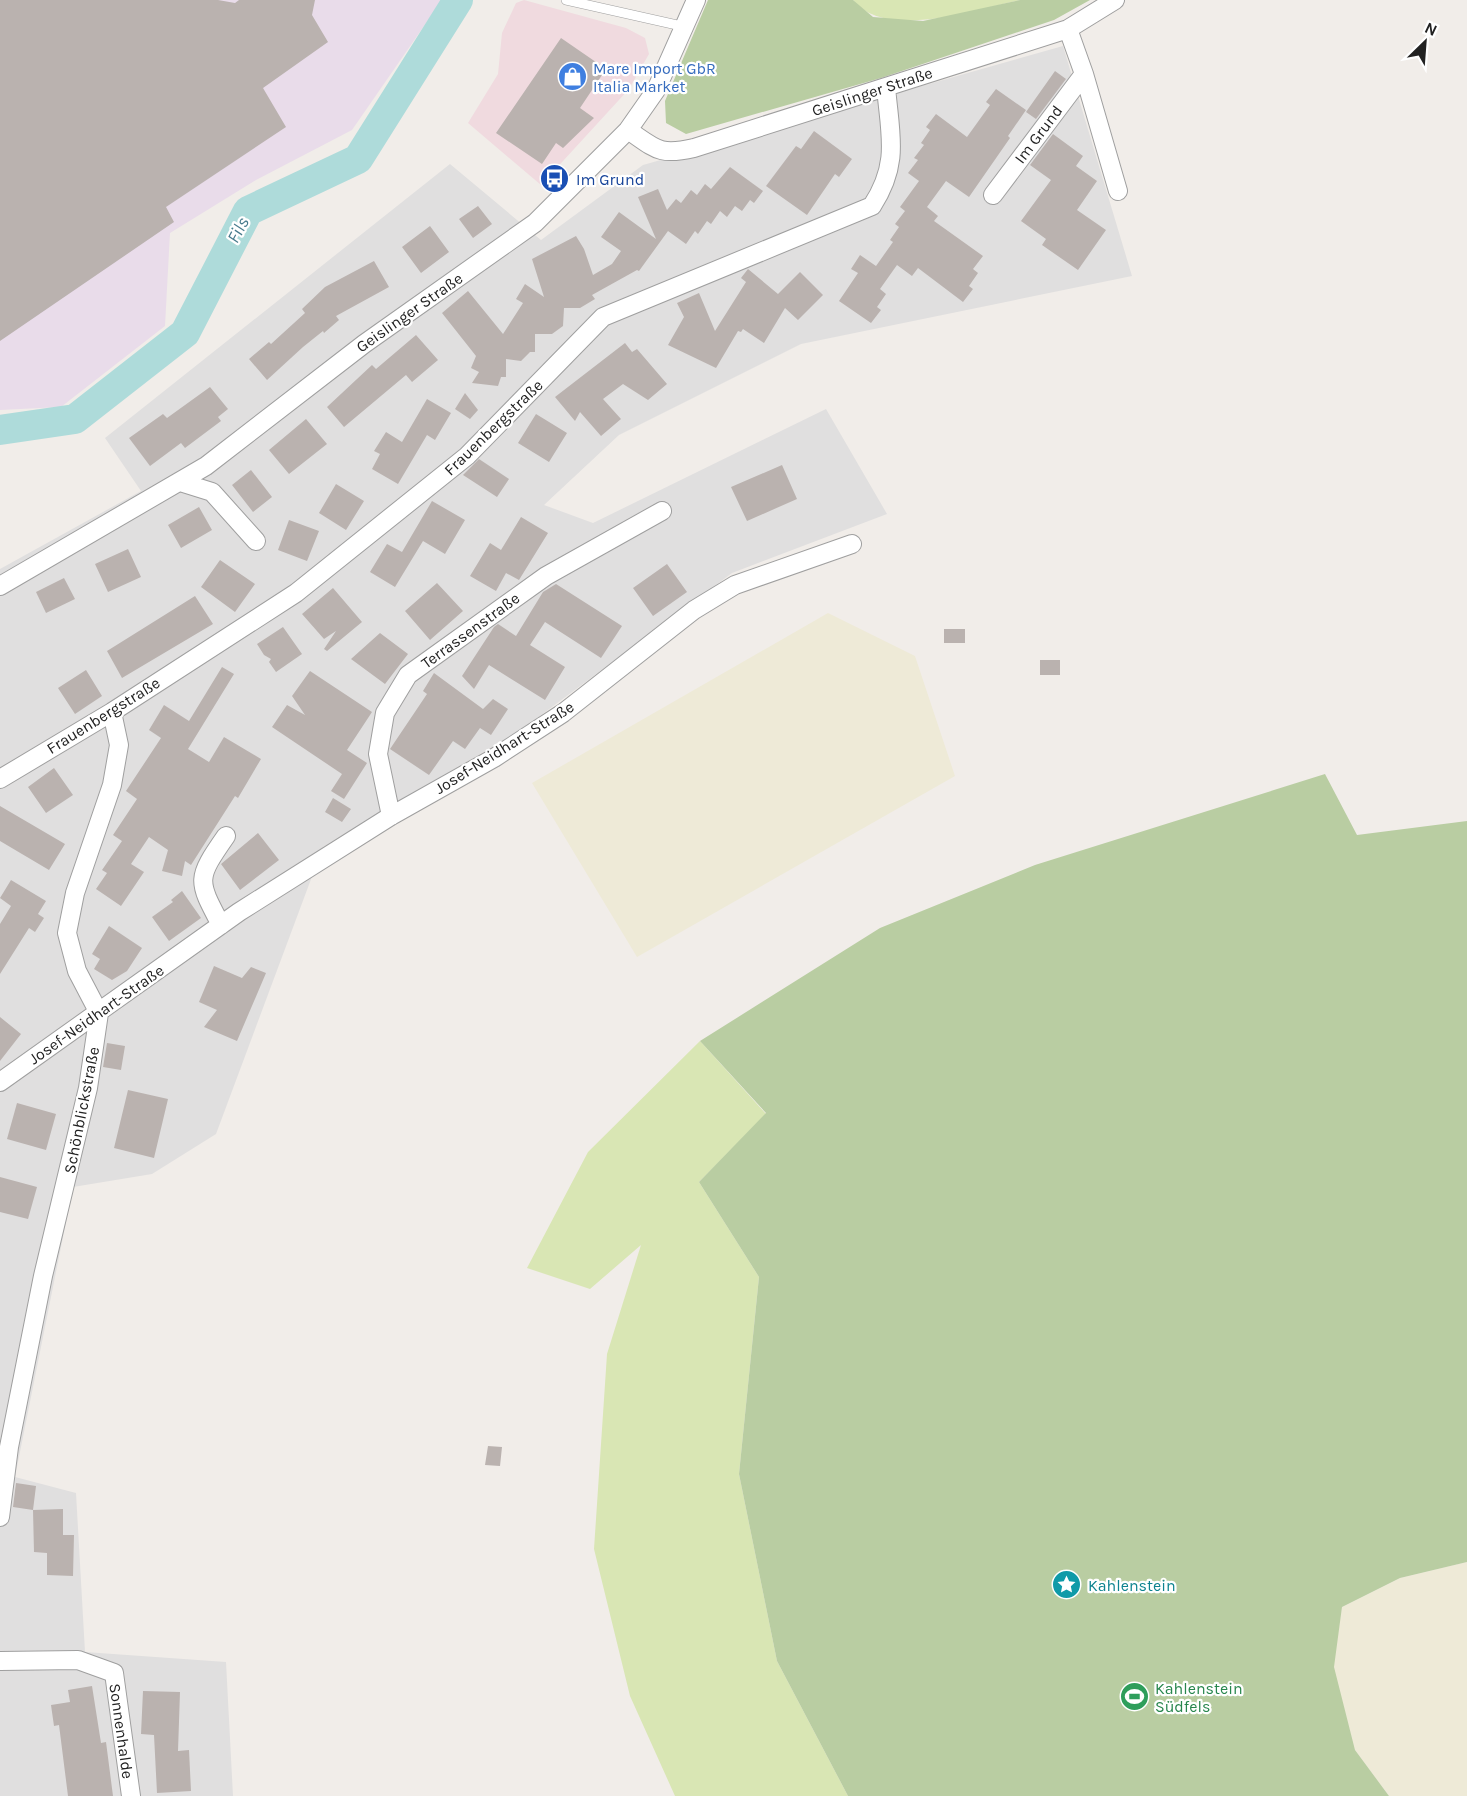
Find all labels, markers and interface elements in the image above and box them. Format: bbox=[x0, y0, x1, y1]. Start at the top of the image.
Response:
north arrow bbox=[1395, 12, 1455, 72]
text: N bbox=[1422, 18, 1440, 40]
place label: Mare Import GbR Italia Market bbox=[593, 59, 716, 96]
shop icon: Mare Import GbR Italia Market bbox=[556, 61, 588, 93]
street label: Geislinger Straße bbox=[809, 63, 935, 120]
street label: Im Grund bbox=[1010, 101, 1066, 167]
bus stop icon: Im Grund bbox=[539, 163, 571, 195]
place label: Im Grund bbox=[576, 170, 644, 189]
water label: Fils bbox=[222, 213, 254, 247]
street label: Geislinger Straße bbox=[352, 269, 466, 356]
street label: Frauenbergstraße bbox=[440, 375, 547, 479]
street label: Terrassenstraße bbox=[417, 588, 523, 673]
street label: Frauenbergstraße bbox=[43, 673, 163, 758]
street label: Josef-Neidhart-Straße bbox=[431, 697, 577, 798]
street label: Josef-Neidhart-Straße bbox=[25, 961, 167, 1068]
street label: Schönblickstraße bbox=[60, 1045, 103, 1175]
place icon: Kahlenstein bbox=[1051, 1569, 1083, 1601]
place label: Kahlenstein bbox=[1088, 1576, 1176, 1595]
place label: Kahlenstein Südfels bbox=[1155, 1679, 1243, 1716]
sports icon: Kahlenstein Südfels bbox=[1118, 1681, 1150, 1713]
street label: Sonnenhalde bbox=[105, 1682, 138, 1780]

